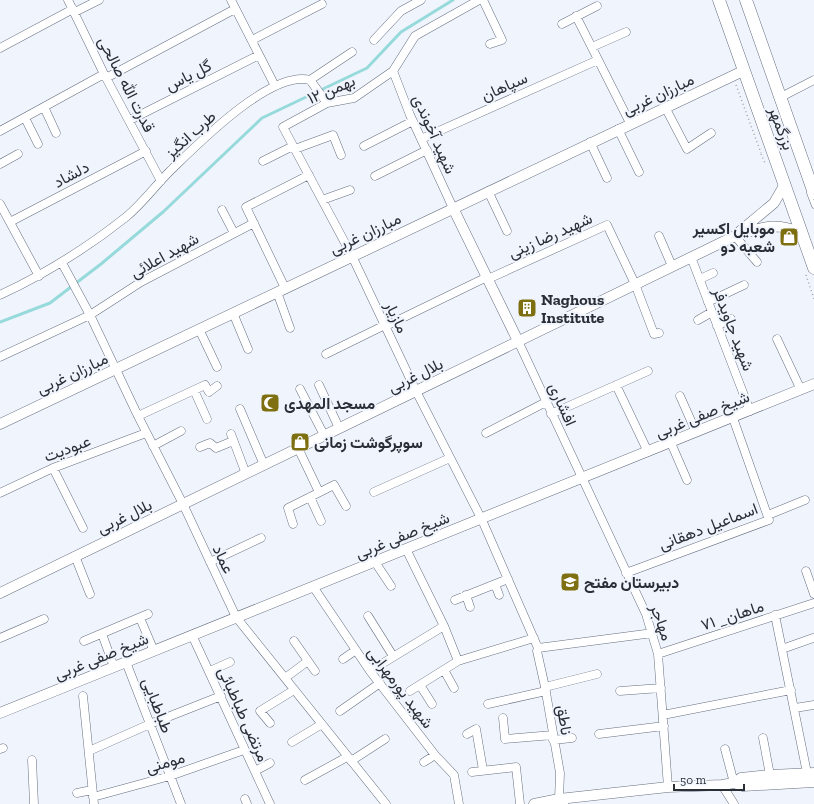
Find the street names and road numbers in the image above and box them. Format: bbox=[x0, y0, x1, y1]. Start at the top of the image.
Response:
street label: قدرت الله صالحی bbox=[93, 33, 159, 136]
street label: گل یاس bbox=[162, 56, 215, 96]
street label: سپاهان bbox=[478, 68, 531, 107]
street label: مبارزان غربی bbox=[619, 70, 697, 120]
street label: ۱۲ بهمن bbox=[304, 71, 358, 109]
street label: شهید آخوندی bbox=[408, 92, 460, 177]
street label: بزرگمهر bbox=[764, 103, 798, 153]
street label: طرب انگیز bbox=[160, 107, 220, 164]
street label: دلشاد bbox=[50, 157, 92, 192]
street label: شهید رضا زینی bbox=[505, 208, 596, 263]
street label: مبارزان غربی bbox=[326, 209, 404, 259]
street label: شهید اعلائی bbox=[127, 229, 202, 283]
street label: شهید جاویدفر bbox=[708, 284, 758, 374]
street label: مازیار bbox=[379, 297, 412, 337]
street label: مبارزان غربی bbox=[33, 349, 111, 399]
street label: بلال غربی bbox=[385, 354, 446, 398]
street label: افشاری bbox=[544, 380, 580, 429]
street label: شیخ صفی غربی bbox=[652, 387, 753, 444]
street label: عبودیت bbox=[41, 431, 94, 467]
street label: بلال غربی bbox=[94, 495, 155, 539]
street label: اسماعیل دهقانی bbox=[656, 499, 761, 555]
street label: شیخ صفی غربی bbox=[352, 508, 453, 565]
street label: عماد bbox=[209, 542, 238, 577]
street label: ۷۱ _ماهان bbox=[698, 596, 766, 635]
street label: مهاجر bbox=[645, 600, 677, 643]
street label: شیخ صفی غربی bbox=[51, 629, 152, 686]
street label: شهید پورمهرابی bbox=[362, 643, 438, 733]
street label: مرتضی طباطبائی bbox=[213, 664, 273, 765]
street label: طباطبایی bbox=[137, 675, 177, 736]
street label: ناطق bbox=[552, 704, 576, 737]
street label: مومنی bbox=[143, 748, 187, 778]

